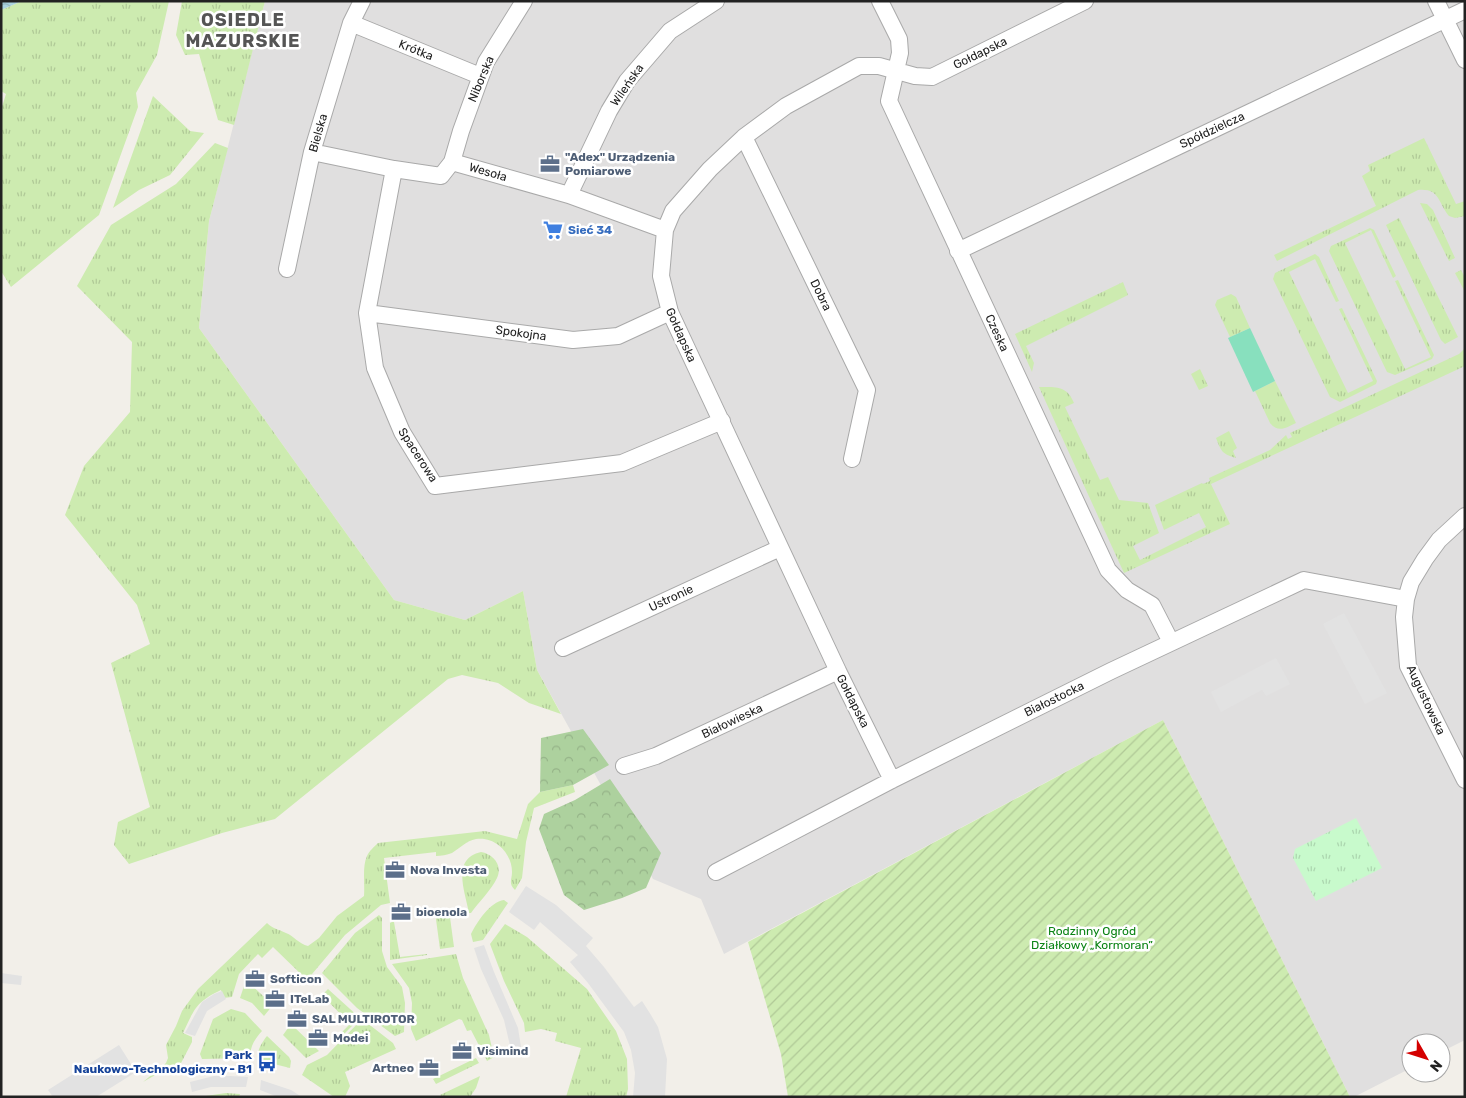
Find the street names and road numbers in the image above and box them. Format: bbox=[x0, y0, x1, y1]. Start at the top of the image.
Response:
street label: Gołdapska bbox=[951, 34, 1009, 72]
street label: Krótka bbox=[397, 37, 435, 63]
street label: Niborska bbox=[465, 54, 497, 104]
street label: Wileńska bbox=[607, 61, 647, 109]
street label: Spółdzielcza bbox=[1177, 109, 1247, 151]
street label: Bielska bbox=[306, 112, 330, 154]
street label: Wesoła bbox=[467, 160, 509, 184]
street label: Dobra bbox=[807, 277, 835, 313]
street label: Gołdapska bbox=[663, 306, 699, 364]
street label: Czeska bbox=[982, 312, 1012, 354]
street label: Spokojna bbox=[495, 323, 547, 343]
street label: Spacerowa bbox=[395, 425, 441, 485]
street label: Ustronie bbox=[647, 582, 696, 614]
street label: Augustowska bbox=[1404, 663, 1448, 737]
street label: Gołdapska bbox=[834, 672, 872, 730]
street label: Białostocka bbox=[1022, 679, 1086, 719]
street label: Białowieska bbox=[699, 701, 765, 741]

